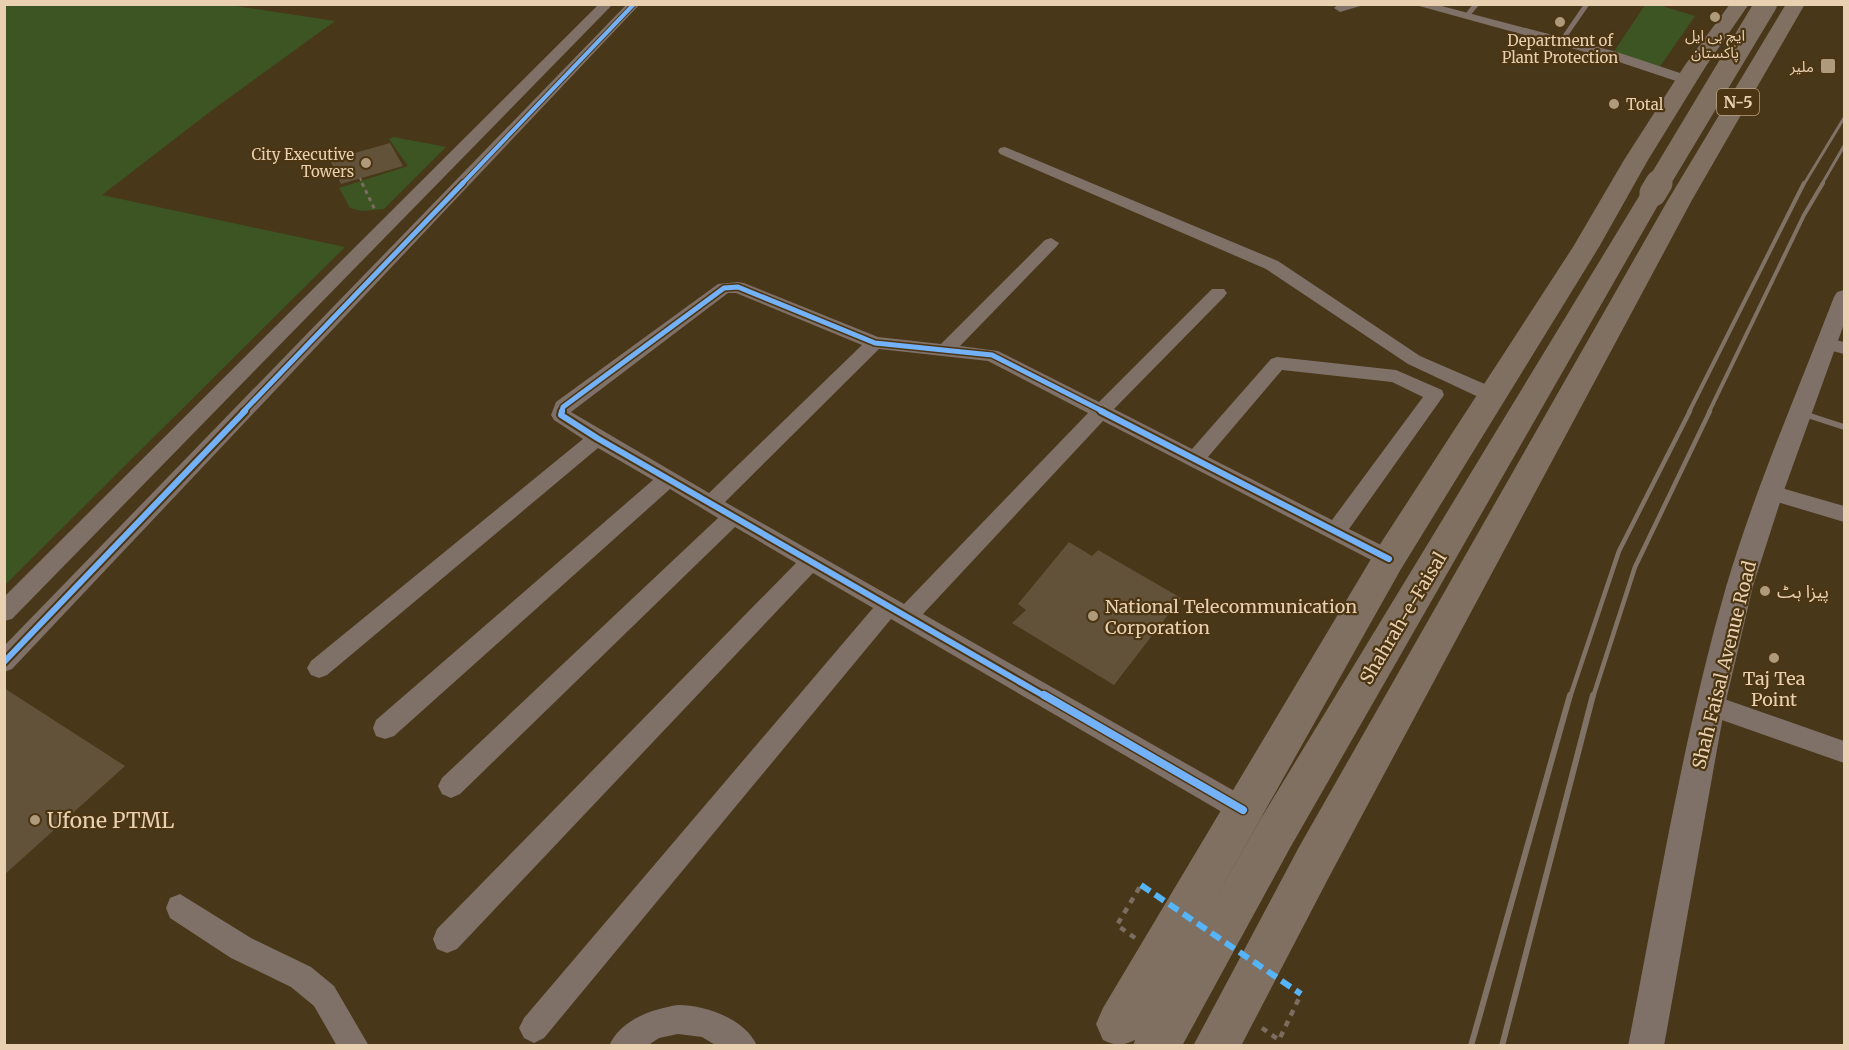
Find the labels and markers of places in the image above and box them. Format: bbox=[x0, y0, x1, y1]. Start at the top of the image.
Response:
marker: ایچ بی ایل پاکستان bbox=[1708, 10, 1722, 24]
marker: Department of Plant Protection bbox=[1553, 15, 1567, 29]
place label: ایچ بی ایل پاکستان bbox=[1685, 26, 1745, 63]
place label: Department of Plant Protection bbox=[1502, 31, 1618, 67]
place label: ملیر bbox=[1789, 57, 1814, 76]
marker: ملیر bbox=[1819, 57, 1837, 75]
place label: Total bbox=[1626, 95, 1664, 114]
marker: Total bbox=[1607, 97, 1621, 111]
place label: City Executive Towers bbox=[252, 145, 354, 181]
marker: City Executive Towers bbox=[359, 156, 373, 170]
place label: پیزا ہٹ bbox=[1777, 580, 1829, 603]
marker: پیزا ہٹ bbox=[1758, 584, 1772, 598]
place label: National Telecommunication Corporation bbox=[1105, 595, 1357, 639]
marker: National Telecommunication Corporation bbox=[1086, 609, 1100, 623]
marker: Taj Tea Point bbox=[1767, 651, 1781, 665]
place label: Taj Tea Point bbox=[1743, 667, 1806, 711]
place label: Ufone PTML bbox=[47, 807, 174, 834]
marker: Ufone PTML bbox=[28, 813, 42, 827]

